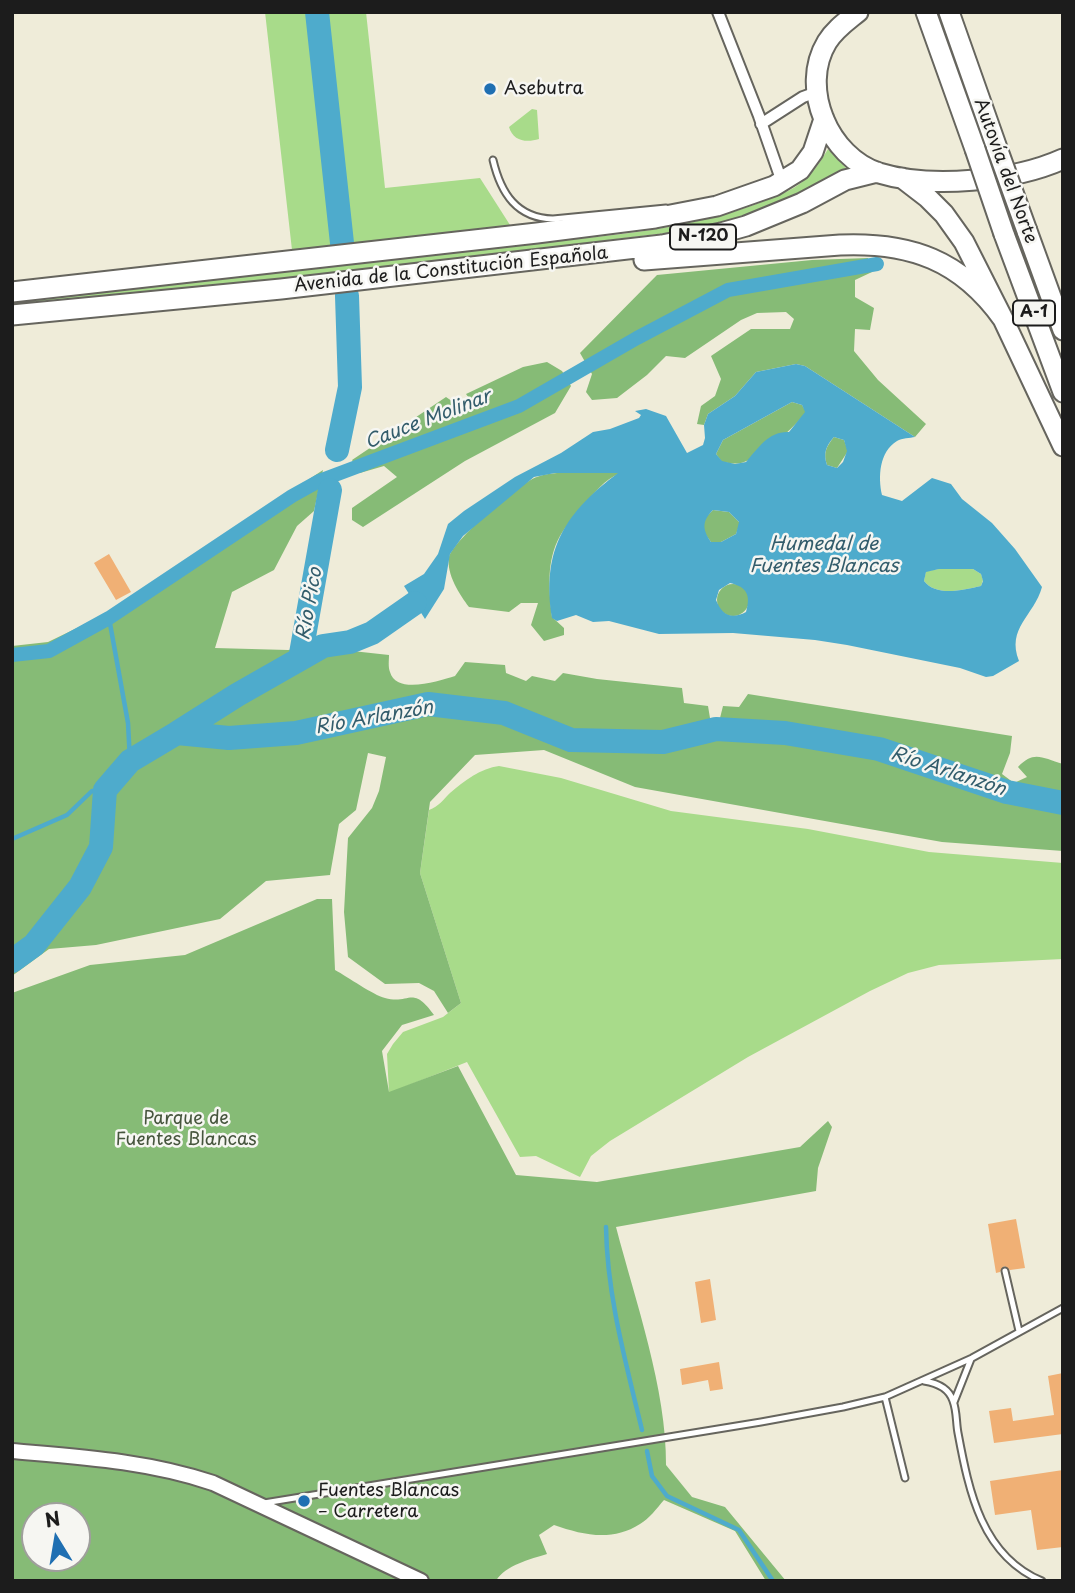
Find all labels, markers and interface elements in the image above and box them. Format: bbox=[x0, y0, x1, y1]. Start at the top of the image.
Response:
place label: Asebutra bbox=[504, 78, 584, 100]
marker: Asebutra bbox=[482, 81, 498, 97]
street label: Autovía del Norte bbox=[969, 96, 1041, 246]
road number: N-120 bbox=[670, 224, 736, 249]
street label: Avenida de la Constitución Española bbox=[293, 243, 609, 297]
road number: A-1 bbox=[1013, 300, 1055, 326]
water label: Cauce Molinar bbox=[362, 385, 494, 455]
water label: Humedal de Fuentes Blancas bbox=[750, 534, 898, 578]
water label: Río Pico bbox=[292, 566, 328, 642]
water label: Río Arlanzón bbox=[313, 696, 435, 740]
water label: Río Arlanzón bbox=[888, 743, 1008, 801]
park label: Parque de Fuentes Blancas bbox=[116, 1108, 256, 1150]
place label: Fuentes Blancas – Carretera bbox=[318, 1480, 459, 1522]
marker: Fuentes Blancas – Carretera bbox=[296, 1493, 312, 1509]
north arrow bbox=[21, 1502, 91, 1572]
text: N bbox=[42, 1503, 62, 1534]

